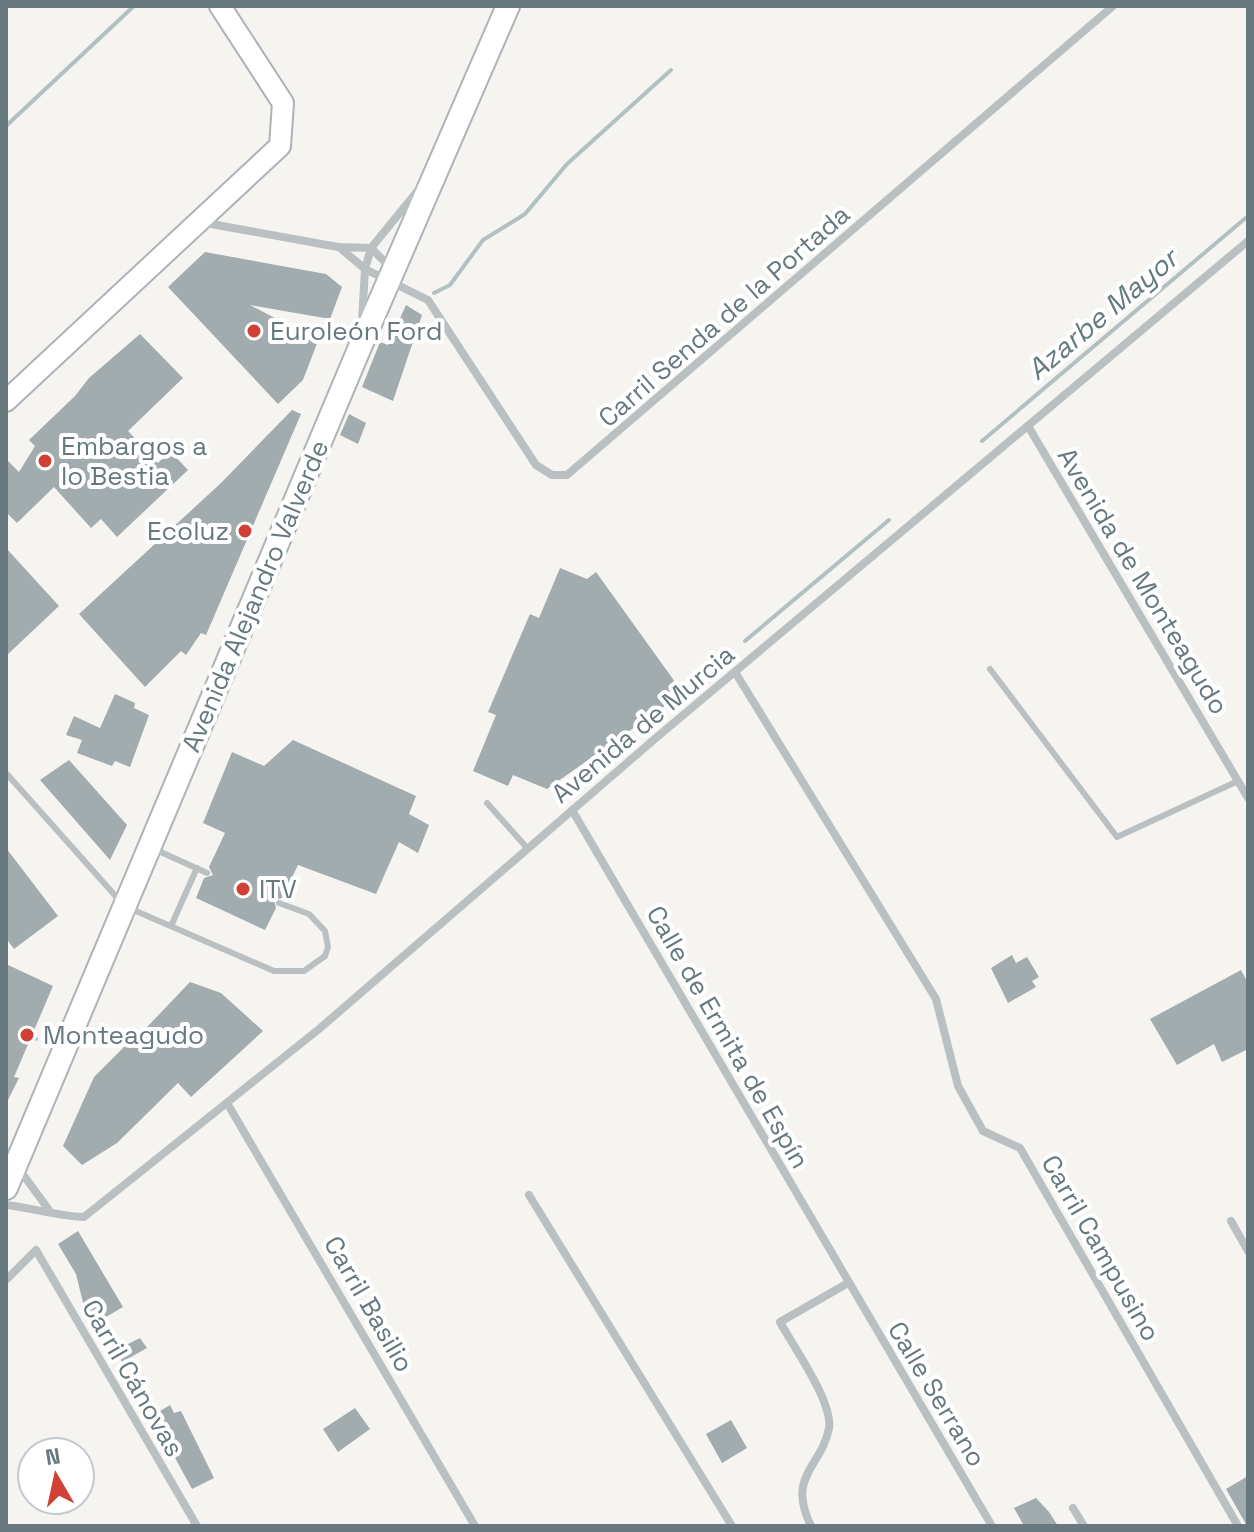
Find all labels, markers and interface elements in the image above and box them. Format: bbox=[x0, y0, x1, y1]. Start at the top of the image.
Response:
street label: Carril Senda de la Portada bbox=[591, 197, 857, 435]
water label: Azarbe Mayor bbox=[1019, 238, 1187, 387]
place label: Euroleón Ford bbox=[270, 314, 442, 348]
marker: Euroleón Ford bbox=[245, 322, 263, 340]
place label: Embargos a lo Bestia bbox=[61, 429, 207, 493]
street label: Avenida Alejandro Valverde bbox=[174, 435, 336, 757]
street label: Avenida de Monteagudo bbox=[1050, 441, 1236, 721]
marker: Embargos a lo Bestia bbox=[36, 452, 54, 470]
place label: Ecoluz bbox=[147, 514, 229, 548]
marker: Ecoluz bbox=[236, 522, 254, 540]
street label: Avenida de Murcia bbox=[544, 637, 742, 811]
place label: ITV bbox=[259, 872, 297, 906]
marker: ITV bbox=[234, 880, 252, 898]
street label: Calle de Ermita de Espín bbox=[639, 899, 817, 1175]
place label: Monteagudo bbox=[43, 1018, 204, 1052]
marker: Monteagudo bbox=[18, 1026, 36, 1044]
street label: Carril Campusino bbox=[1034, 1149, 1168, 1347]
street label: Carril Basilio bbox=[316, 1230, 422, 1378]
street label: Carril Cánovas bbox=[74, 1293, 192, 1463]
street label: Calle Serrano bbox=[880, 1315, 994, 1473]
north arrow bbox=[16, 1436, 96, 1516]
text: N bbox=[43, 1441, 62, 1471]

